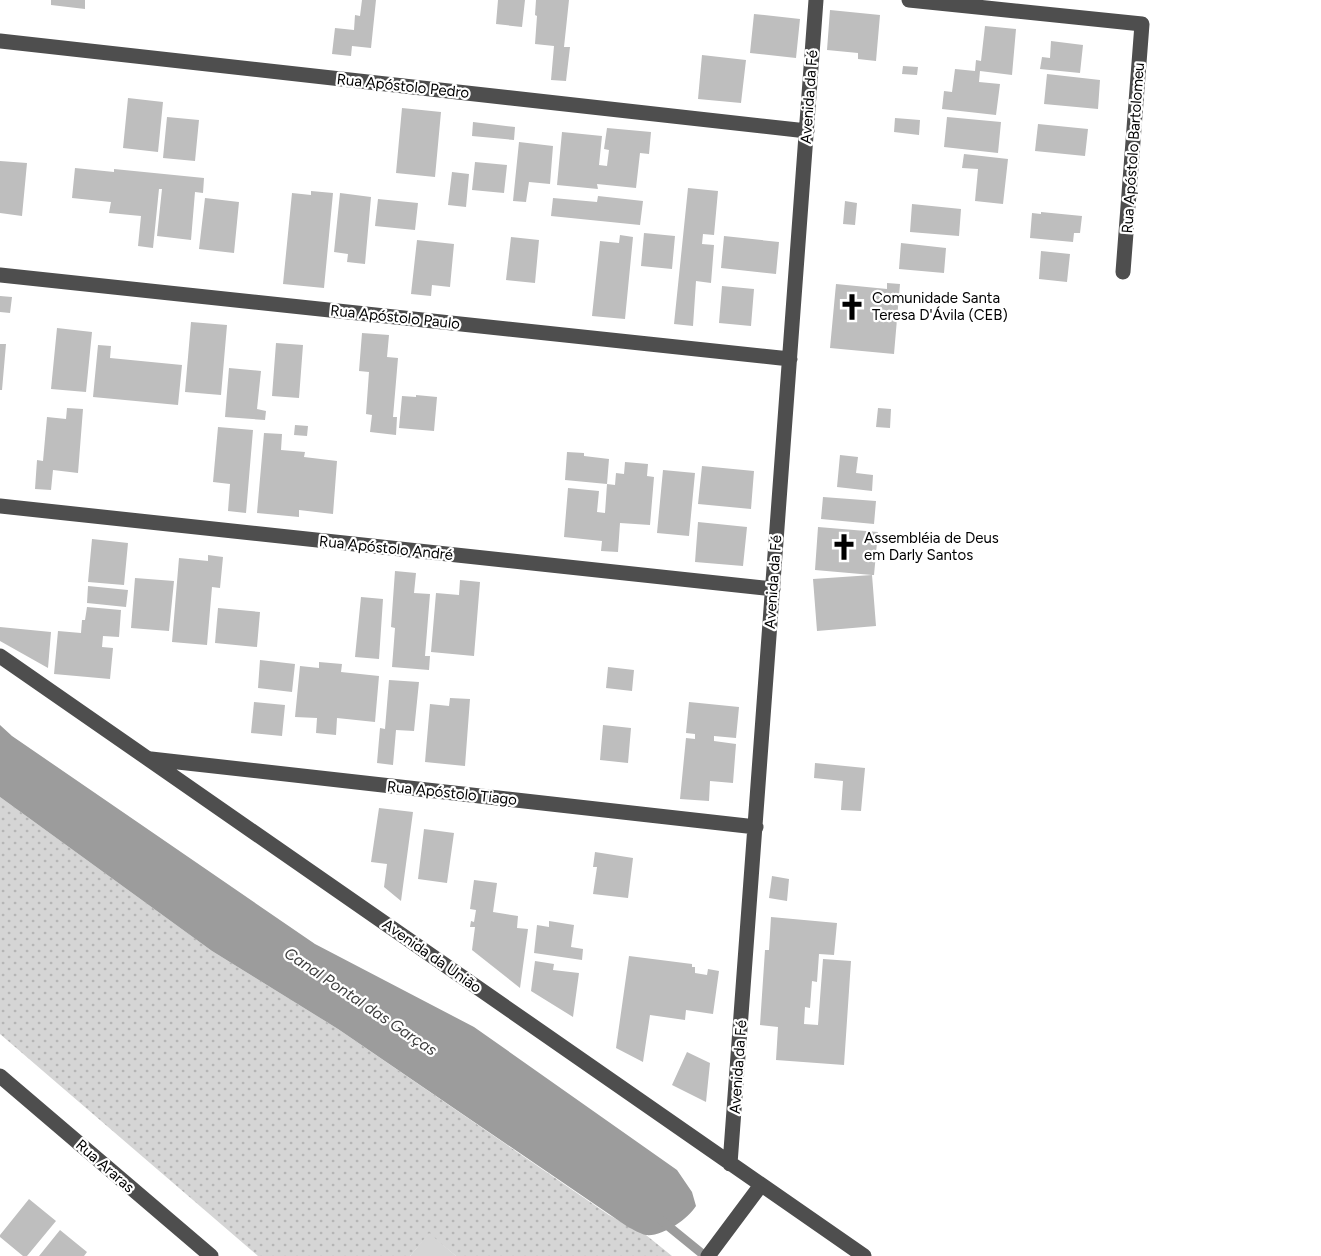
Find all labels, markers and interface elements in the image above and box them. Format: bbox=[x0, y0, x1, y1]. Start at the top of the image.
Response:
street label: Avenida da Fé bbox=[797, 49, 821, 145]
street label: Rua Apóstolo Bartolomeu bbox=[1118, 62, 1148, 234]
street label: Rua Apóstolo Pedro bbox=[336, 70, 470, 102]
place label: Comunidade Santa Teresa D'Ávila (CEB) bbox=[872, 289, 1008, 324]
church icon: Comunidade Santa Teresa D'Ávila (CEB) bbox=[837, 292, 867, 322]
street label: Rua Apóstolo Paulo bbox=[329, 301, 461, 333]
place label: Assembléia de Deus em Darly Santos bbox=[864, 529, 999, 564]
street label: Rua Apóstolo André bbox=[318, 532, 454, 564]
church icon: Assembléia de Deus em Darly Santos bbox=[829, 532, 859, 562]
street label: Avenida da Fé bbox=[761, 534, 785, 630]
street label: Rua Apóstolo Tiago bbox=[386, 777, 518, 809]
street label: Avenida da União bbox=[379, 915, 485, 997]
water label: Canal Pontal das Garças bbox=[281, 943, 441, 1060]
street label: Avenida da Fé bbox=[726, 1019, 750, 1115]
street label: Rua Araras bbox=[72, 1136, 138, 1196]

